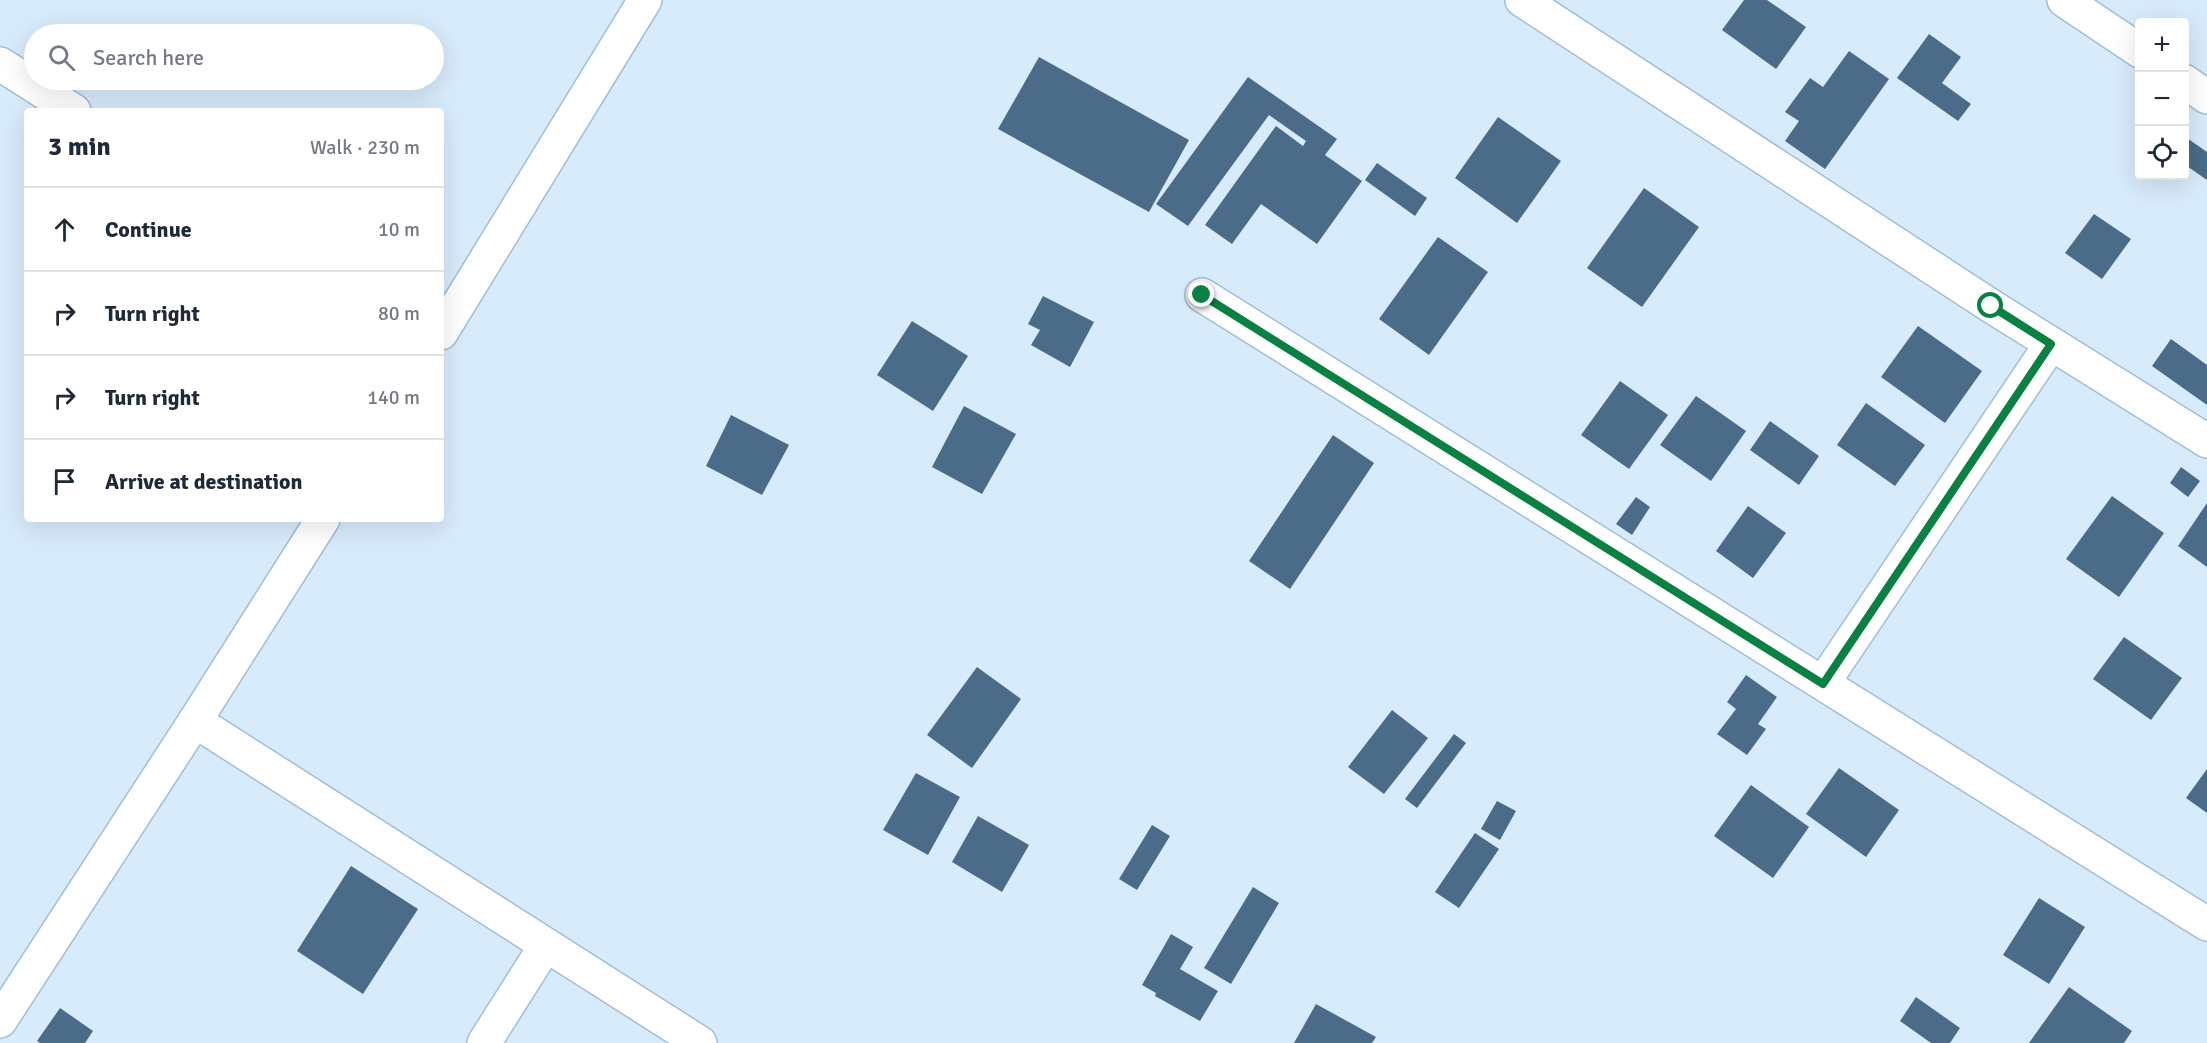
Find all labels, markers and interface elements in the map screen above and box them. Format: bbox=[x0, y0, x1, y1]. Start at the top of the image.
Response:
map controls bbox=[2135, 18, 2189, 180]
button: + bbox=[2135, 18, 2189, 72]
search box bbox=[24, 24, 444, 90]
icon: search bbox=[45, 41, 78, 74]
text: Search here bbox=[93, 44, 204, 71]
button: − bbox=[2135, 72, 2189, 126]
button: locate bbox=[2135, 126, 2189, 180]
text: 3 min bbox=[48, 131, 111, 163]
text: Walk · 230 m bbox=[310, 135, 420, 160]
icon: ahead bbox=[48, 213, 81, 246]
text: Continue bbox=[105, 216, 192, 243]
text: 10 m bbox=[378, 217, 420, 242]
route end bbox=[1188, 281, 1214, 307]
route start bbox=[1977, 292, 2003, 318]
icon: right bbox=[48, 297, 81, 330]
text: Turn right bbox=[105, 300, 200, 327]
text: 80 m bbox=[378, 301, 420, 326]
icon: right bbox=[48, 381, 81, 414]
text: Turn right bbox=[105, 384, 200, 411]
text: 140 m bbox=[367, 385, 420, 410]
icon: arrive bbox=[48, 465, 81, 498]
text: Arrive at destination bbox=[105, 468, 302, 495]

